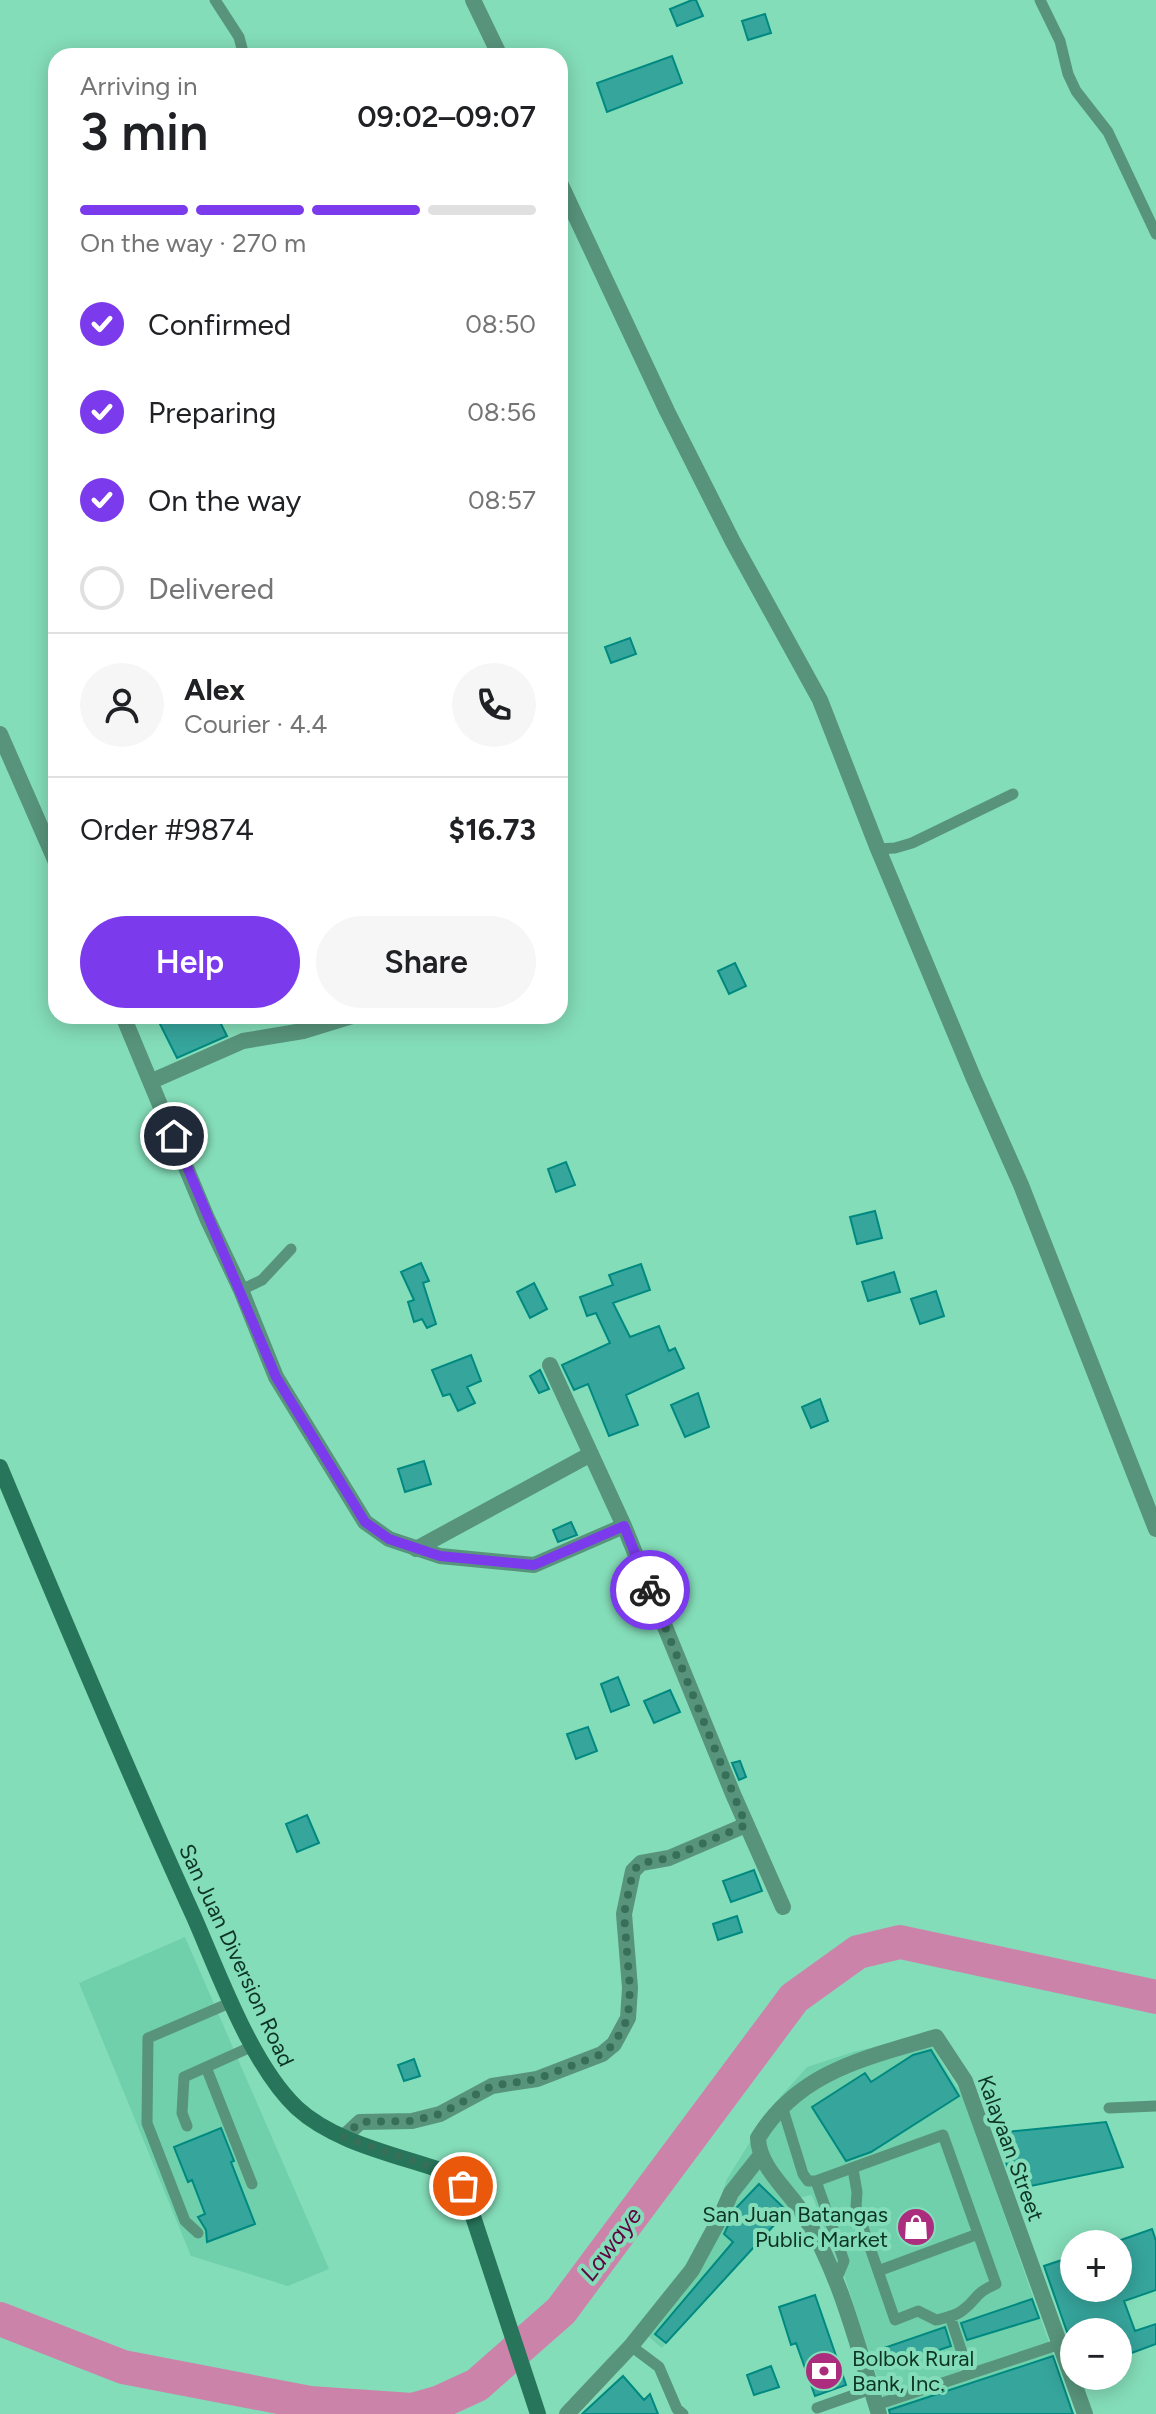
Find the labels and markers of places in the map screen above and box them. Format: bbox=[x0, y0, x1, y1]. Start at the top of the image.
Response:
pin bbox=[140, 1102, 208, 1170]
pin bbox=[429, 2152, 497, 2220]
place label: San Juan Batangas Public Market bbox=[702, 2201, 888, 2253]
shop icon: San Juan Batangas Public Market bbox=[895, 2206, 937, 2248]
place label: Bolbok Rural Bank, Inc. bbox=[852, 2345, 974, 2397]
bank icon: Bolbok Rural Bank, Inc. bbox=[803, 2350, 845, 2392]

